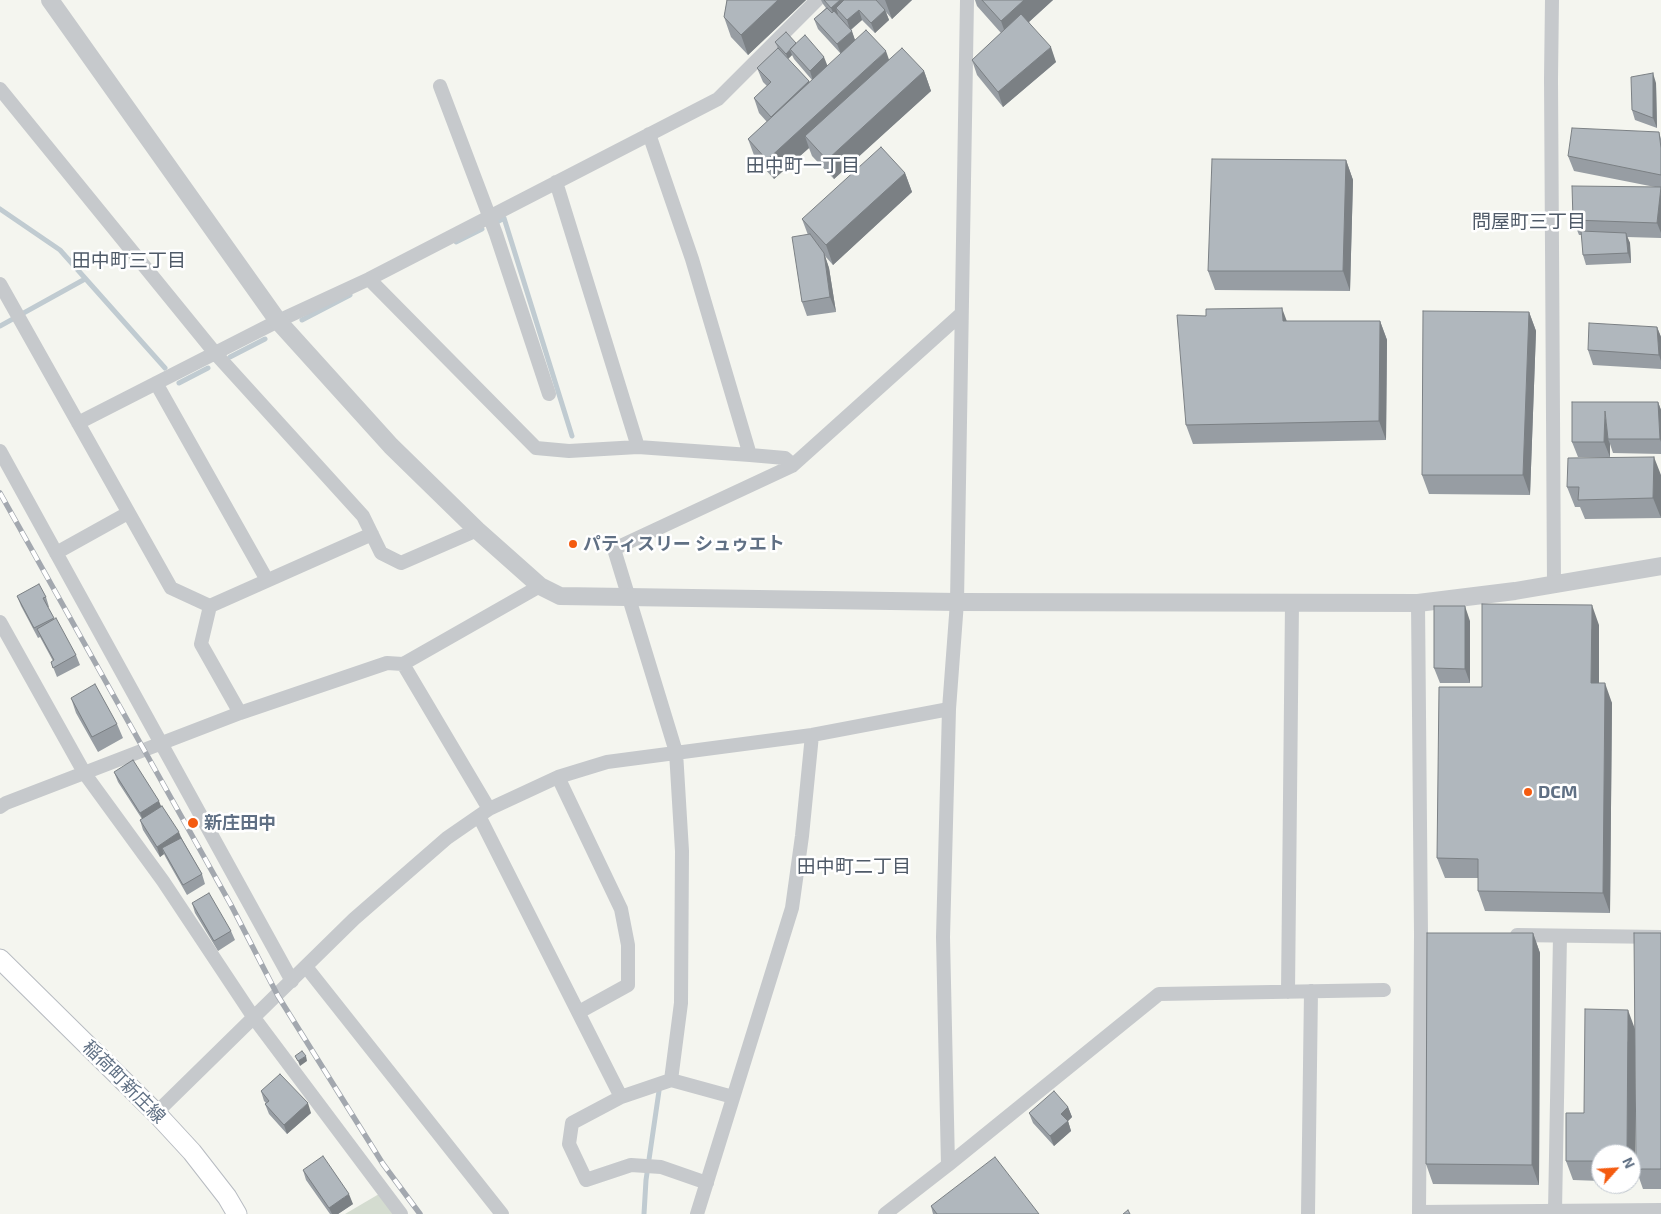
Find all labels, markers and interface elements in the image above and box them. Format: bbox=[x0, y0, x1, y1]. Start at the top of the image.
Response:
district label: 田中町一丁目 bbox=[746, 155, 860, 177]
district label: 問屋町三丁目 bbox=[1472, 211, 1586, 233]
district label: 田中町三丁目 bbox=[72, 250, 186, 272]
place label: パティスリー シュゥエト bbox=[583, 533, 785, 555]
marker: パティスリー シュゥエト bbox=[567, 538, 579, 550]
place label: DCM bbox=[1538, 781, 1577, 803]
marker: DCM bbox=[1522, 786, 1534, 798]
place label: 新庄田中 bbox=[204, 812, 276, 834]
marker: 新庄田中 bbox=[186, 816, 200, 830]
district label: 田中町二丁目 bbox=[797, 856, 911, 878]
street label: 稲荷町新庄線 bbox=[78, 1036, 170, 1128]
north arrow bbox=[1591, 1144, 1641, 1194]
text: N bbox=[1619, 1154, 1639, 1171]

